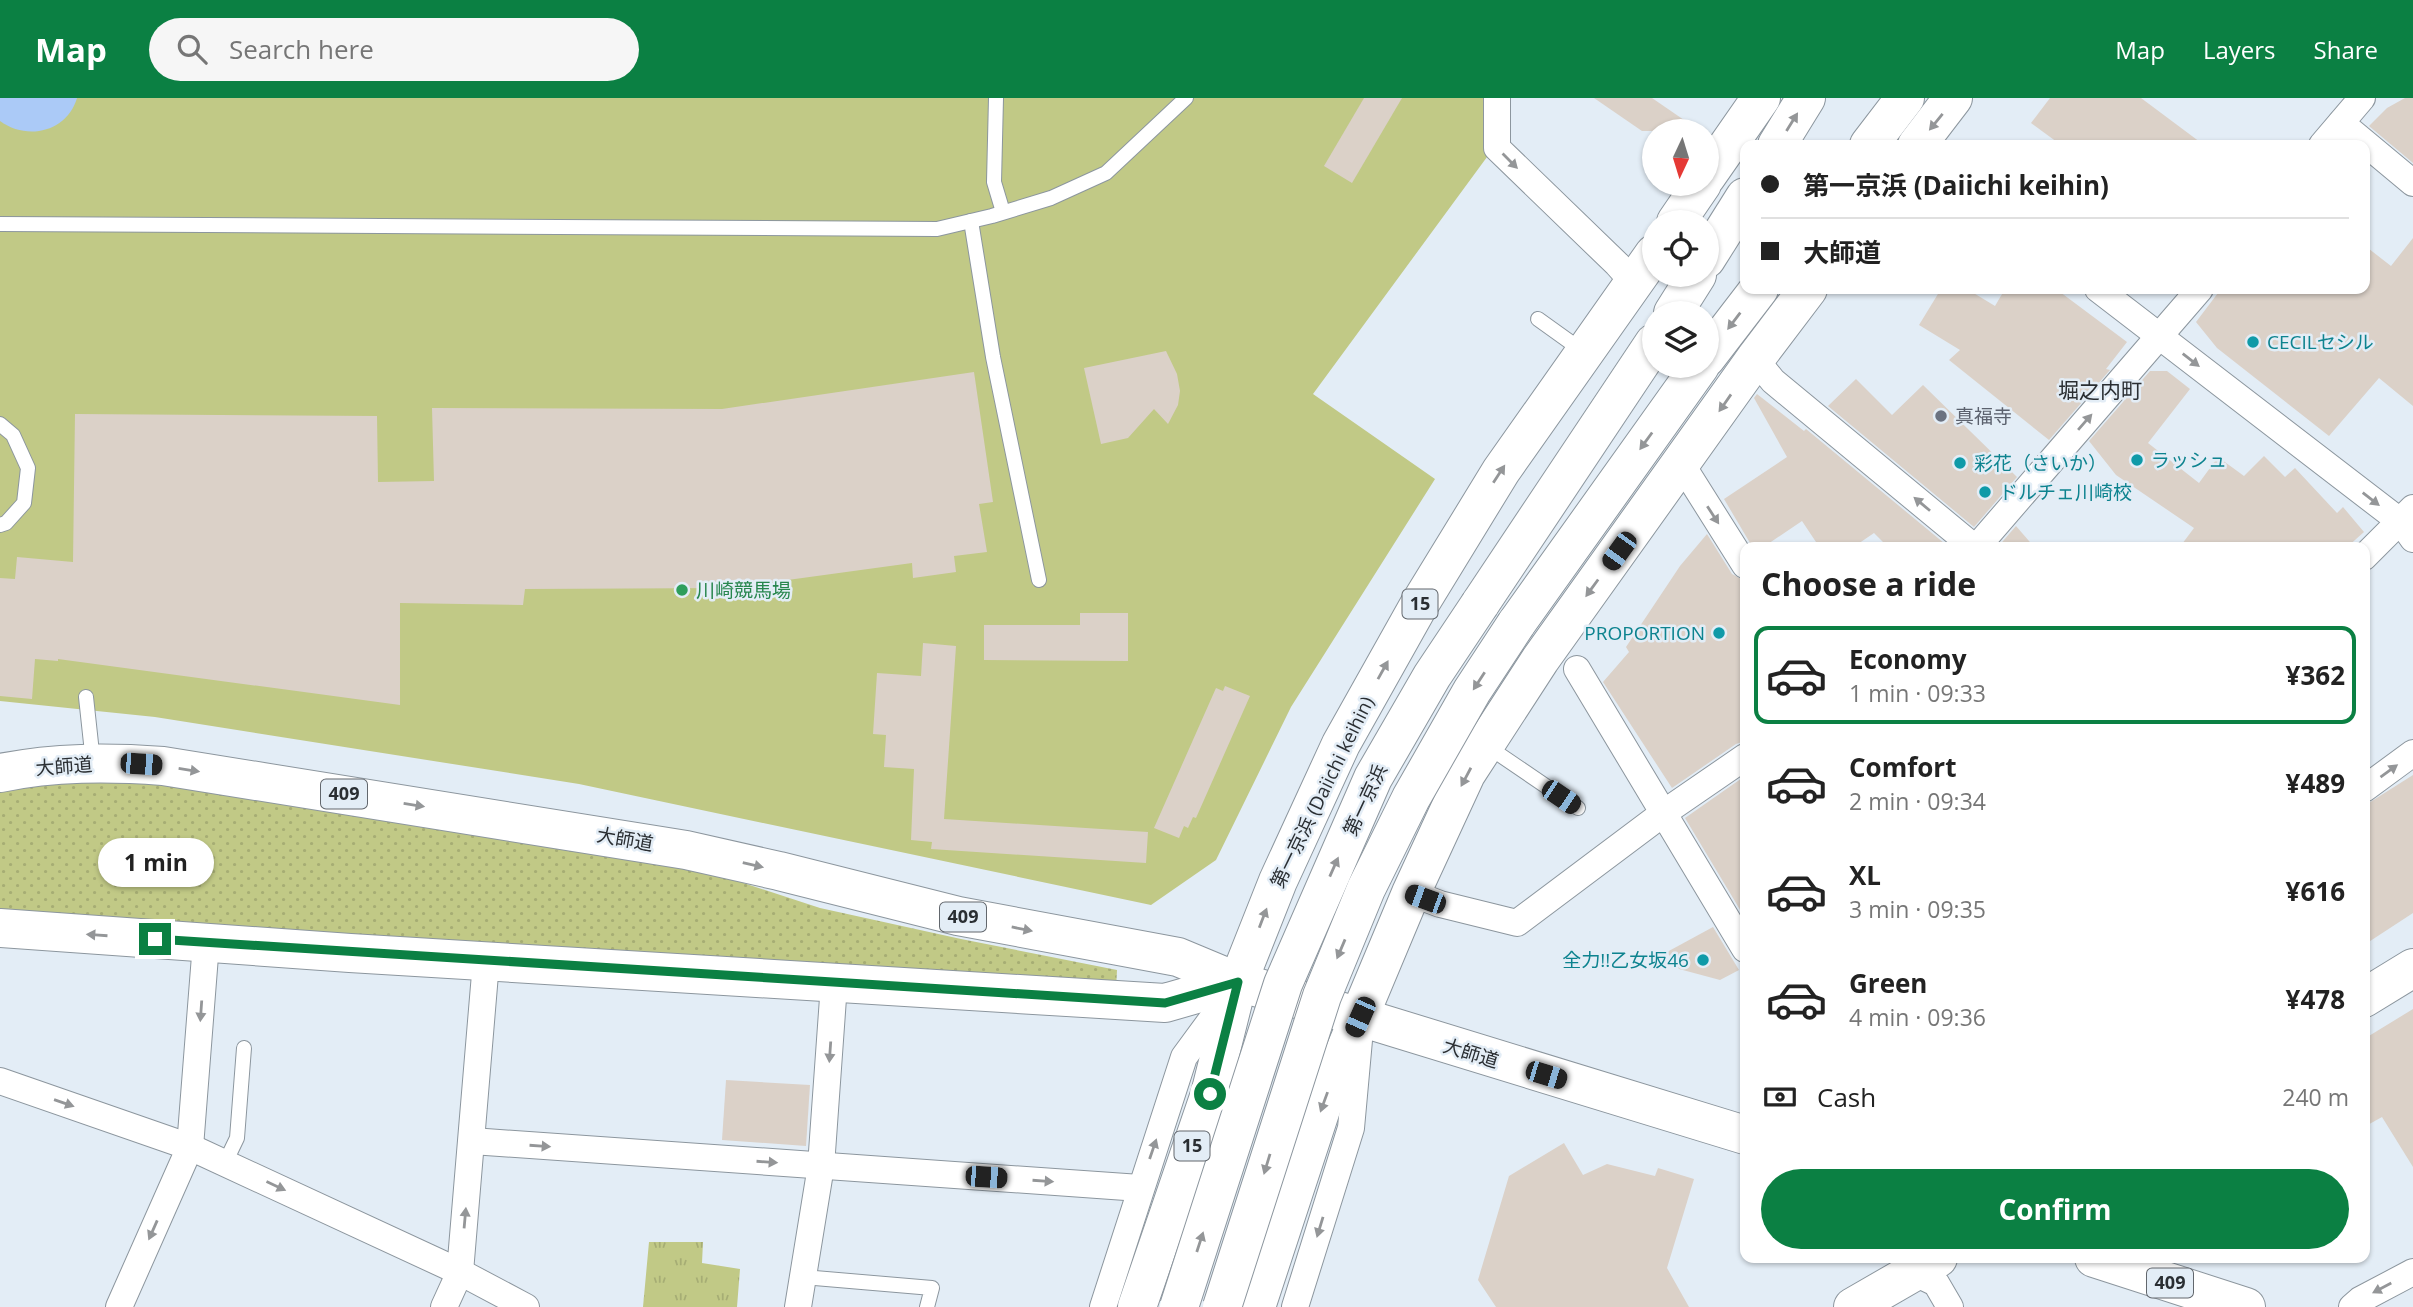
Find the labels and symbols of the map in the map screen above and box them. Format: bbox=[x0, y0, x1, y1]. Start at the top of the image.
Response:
one-way arrow bbox=[1785, 112, 1798, 131]
one-way arrow bbox=[1929, 114, 1944, 131]
north arrow bbox=[1642, 119, 1718, 196]
one-way arrow bbox=[1501, 152, 1518, 168]
one-way arrow bbox=[1728, 312, 1742, 330]
place label: CECILセシル bbox=[2267, 329, 2374, 355]
marker: CECILセシル bbox=[2245, 334, 2261, 350]
one-way arrow bbox=[2181, 352, 2199, 367]
district label: 堀之内町 bbox=[2058, 376, 2142, 404]
one-way arrow bbox=[1718, 394, 1732, 412]
place label: 真福寺 bbox=[1955, 403, 2012, 429]
marker: 真福寺 bbox=[1933, 408, 1949, 424]
one-way arrow bbox=[2077, 413, 2093, 431]
one-way arrow bbox=[1639, 432, 1653, 450]
place label: ラッシュ bbox=[2151, 447, 2227, 473]
place label: 彩花（さいか） bbox=[1974, 450, 2107, 476]
marker: ラッシュ bbox=[2129, 452, 2145, 468]
marker: 彩花（さいか） bbox=[1952, 455, 1968, 471]
one-way arrow bbox=[1493, 465, 1506, 484]
place label: ドルチェ川崎校 bbox=[1999, 479, 2132, 505]
marker: ドルチェ川崎校 bbox=[1977, 484, 1993, 500]
one-way arrow bbox=[2361, 492, 2379, 507]
one-way arrow bbox=[1914, 497, 1931, 512]
one-way arrow bbox=[1706, 505, 1719, 525]
car bbox=[1599, 528, 1640, 574]
place label: 川崎競馬場 bbox=[696, 577, 791, 603]
one-way arrow bbox=[1585, 579, 1599, 597]
marker: 川崎競馬場 bbox=[674, 582, 690, 598]
road number: 15 bbox=[1402, 590, 1438, 618]
place label: PROPORTION bbox=[1584, 620, 1705, 646]
marker: PROPORTION bbox=[1711, 625, 1727, 641]
one-way arrow bbox=[1377, 660, 1389, 679]
one-way arrow bbox=[1472, 672, 1485, 691]
street label: 第一京浜 (Daiichi keihin) bbox=[1266, 693, 1378, 891]
street label: 大師道 bbox=[35, 751, 93, 781]
car bbox=[120, 752, 163, 776]
street label: 第一京浜 bbox=[1339, 761, 1391, 839]
one-way arrow bbox=[2379, 764, 2398, 778]
one-way arrow bbox=[179, 765, 201, 776]
one-way arrow bbox=[1460, 767, 1472, 787]
car bbox=[1538, 777, 1585, 817]
road number: 409 bbox=[321, 780, 367, 808]
one-way arrow bbox=[403, 800, 425, 811]
street label: 大師道 bbox=[595, 821, 655, 857]
callout: 1 min bbox=[97, 838, 213, 886]
one-way arrow bbox=[1329, 856, 1340, 877]
one-way arrow bbox=[742, 860, 764, 871]
car bbox=[1402, 882, 1449, 916]
road number: 409 bbox=[940, 902, 986, 932]
one-way arrow bbox=[1258, 908, 1269, 929]
route end bbox=[139, 923, 171, 955]
one-way arrow bbox=[1011, 923, 1033, 934]
one-way arrow bbox=[86, 929, 108, 940]
one-way arrow bbox=[1336, 939, 1347, 960]
place label: 全力!!乙女坂46 bbox=[1562, 947, 1689, 973]
marker: 全力!!乙女坂46 bbox=[1695, 952, 1711, 968]
car bbox=[1342, 994, 1379, 1040]
one-way arrow bbox=[195, 1000, 206, 1022]
street label: 大師道 bbox=[1440, 1032, 1502, 1074]
one-way arrow bbox=[824, 1041, 835, 1063]
car bbox=[1523, 1059, 1570, 1091]
route start bbox=[1194, 1078, 1226, 1110]
one-way arrow bbox=[1318, 1092, 1329, 1113]
one-way arrow bbox=[54, 1098, 75, 1109]
road number: 15 bbox=[1174, 1132, 1210, 1161]
one-way arrow bbox=[1148, 1138, 1159, 1159]
one-way arrow bbox=[530, 1141, 552, 1152]
one-way arrow bbox=[1261, 1153, 1271, 1174]
one-way arrow bbox=[756, 1157, 778, 1168]
car bbox=[965, 1165, 1008, 1189]
one-way arrow bbox=[1032, 1176, 1054, 1187]
one-way arrow bbox=[266, 1181, 286, 1192]
one-way arrow bbox=[460, 1207, 471, 1229]
one-way arrow bbox=[1314, 1217, 1324, 1238]
one-way arrow bbox=[147, 1220, 158, 1241]
one-way arrow bbox=[1195, 1231, 1206, 1252]
road number: 409 bbox=[2147, 1268, 2193, 1298]
one-way arrow bbox=[2372, 1283, 2392, 1294]

